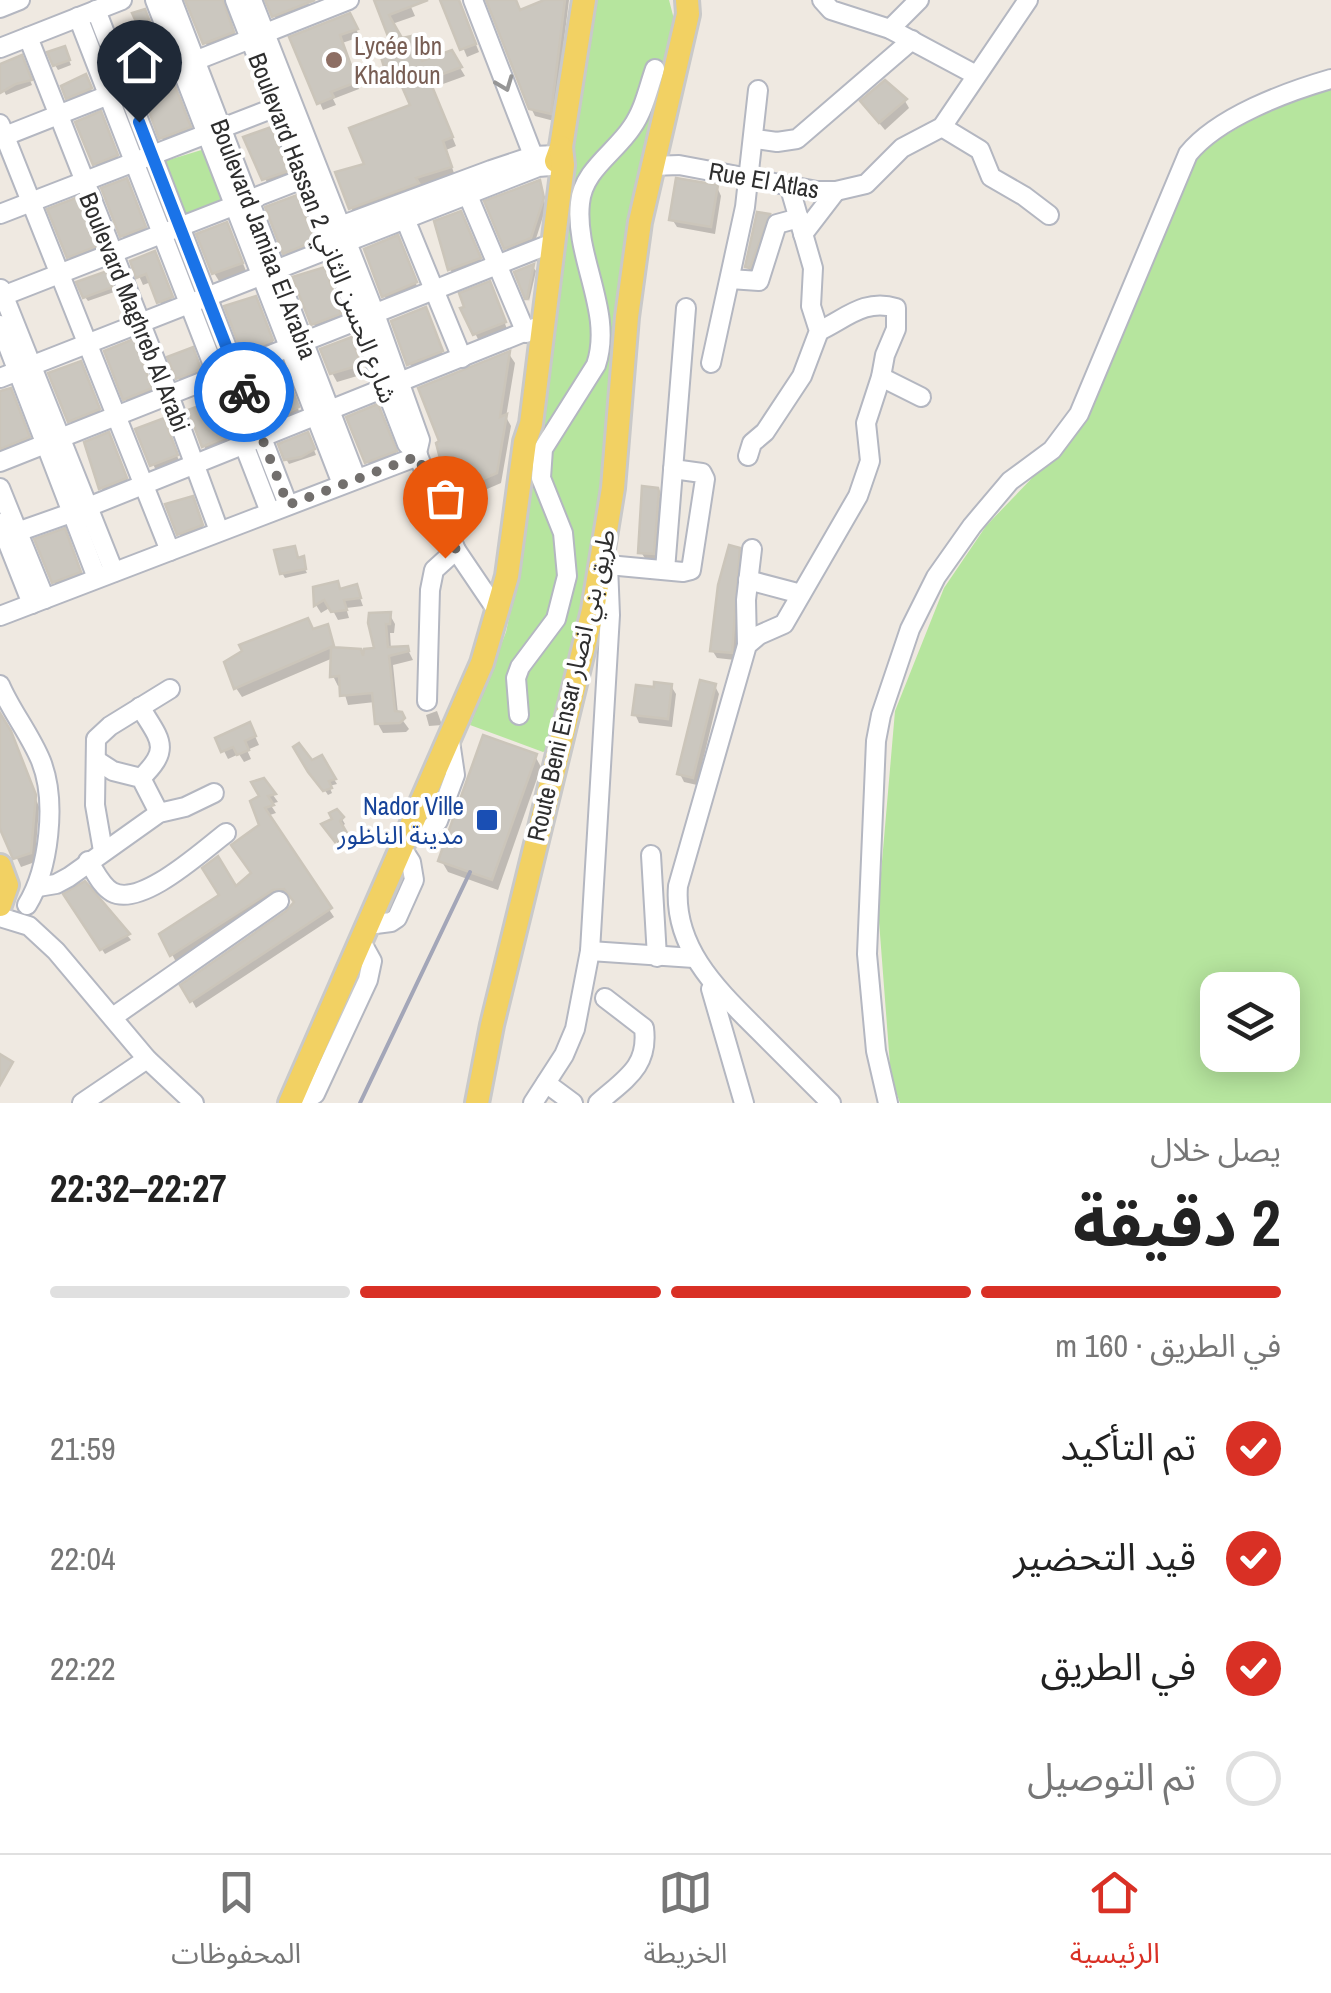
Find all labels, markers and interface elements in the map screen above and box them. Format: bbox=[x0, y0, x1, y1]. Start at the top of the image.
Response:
pin bbox=[97, 20, 182, 123]
place label: Lycée Ibn Khaldoun bbox=[354, 29, 442, 92]
icon: home bbox=[112, 35, 167, 90]
street label: Boulevard Hassan 2 شارع الحسن الثاني bbox=[238, 48, 406, 409]
marker: Lycée Ibn Khaldoun bbox=[323, 49, 345, 71]
one-way arrow bbox=[494, 74, 514, 91]
street label: Boulevard Jamiaa El Arabia bbox=[203, 114, 326, 364]
street label: Rue El Atlas bbox=[706, 154, 822, 206]
street label: Boulevard Maghreb Al Arabi bbox=[71, 187, 199, 437]
courier bbox=[194, 342, 294, 442]
icon: bike bbox=[217, 365, 272, 420]
pin bbox=[403, 456, 488, 559]
icon: bag bbox=[418, 471, 473, 526]
street label: Route Beni Ensar طريق بني انصار bbox=[519, 526, 626, 845]
place label: Nador Ville مدينة الناظور bbox=[336, 789, 464, 852]
marker: Nador Ville مدينة الناظور bbox=[474, 807, 500, 833]
map controls bbox=[1200, 972, 1300, 1072]
button: layers bbox=[1200, 972, 1300, 1072]
text: يصل خلال bbox=[1150, 1128, 1281, 1171]
text: 22:27–22:32 bbox=[50, 1163, 227, 1214]
text: 2 دقيقة bbox=[1073, 1179, 1281, 1266]
text: في الطريق · 160 m bbox=[1055, 1324, 1281, 1367]
text: تم التأكيد bbox=[1060, 1421, 1196, 1472]
icon: check bbox=[1226, 1421, 1281, 1476]
text: 21:59 bbox=[50, 1427, 116, 1470]
text: قيد التحضير bbox=[1013, 1531, 1196, 1582]
icon: check bbox=[1226, 1531, 1281, 1586]
text: 22:04 bbox=[50, 1537, 116, 1580]
text: في الطريق bbox=[1041, 1641, 1196, 1692]
icon: check bbox=[1226, 1641, 1281, 1696]
text: 22:22 bbox=[50, 1647, 116, 1690]
text: تم التوصيل bbox=[1027, 1751, 1196, 1802]
tab: المحفوظات bbox=[171, 1865, 301, 1984]
tab: الخريطة bbox=[644, 1865, 727, 1984]
tab: الرئيسية bbox=[1070, 1865, 1160, 1984]

